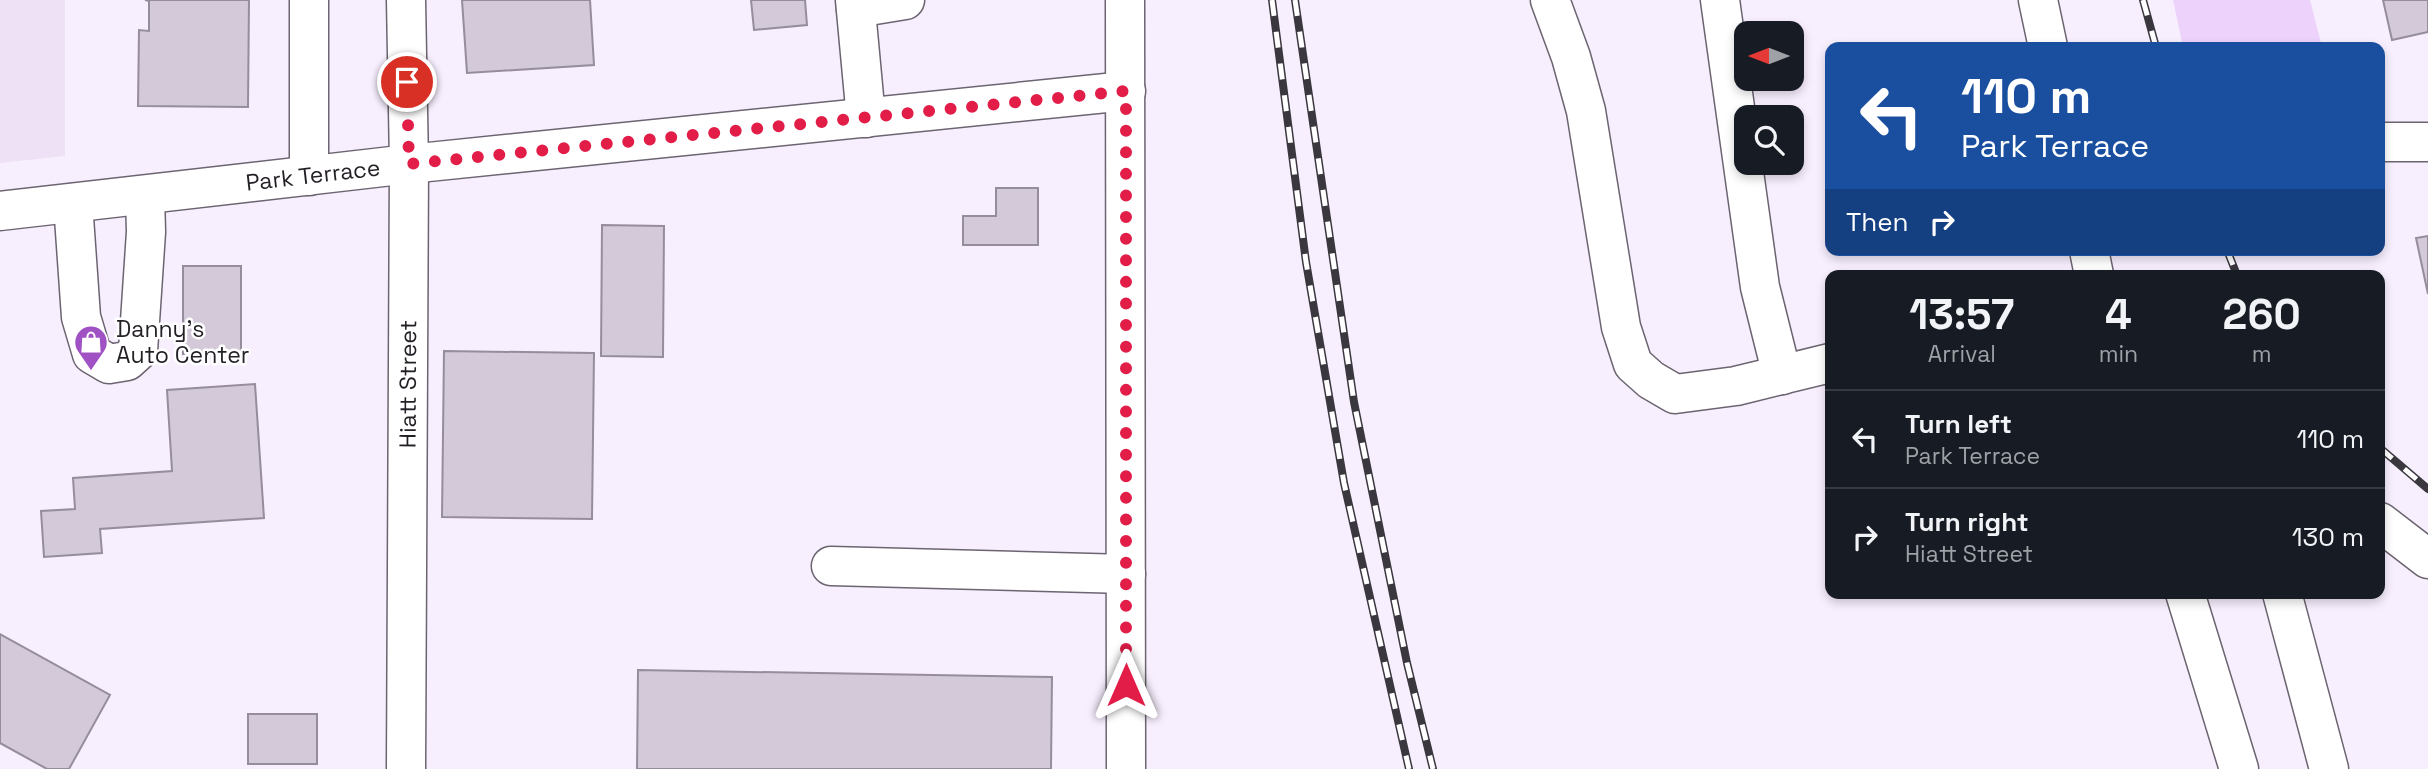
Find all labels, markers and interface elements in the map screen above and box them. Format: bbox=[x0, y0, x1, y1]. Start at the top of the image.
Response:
north arrow bbox=[1734, 21, 1804, 91]
map controls bbox=[1734, 21, 1804, 175]
pin bbox=[377, 52, 437, 112]
icon: arrive bbox=[388, 63, 426, 101]
text: 110 m bbox=[1961, 65, 2091, 127]
icon: left bbox=[1846, 70, 1937, 161]
button: search bbox=[1734, 105, 1804, 175]
text: Park Terrace bbox=[1961, 126, 2149, 166]
street label: Park Terrace bbox=[244, 152, 382, 198]
icon: right bbox=[1923, 203, 1961, 241]
text: Then bbox=[1846, 205, 1909, 239]
text: 13:57 bbox=[1909, 288, 2014, 341]
text: 4 bbox=[2105, 288, 2132, 341]
text: 260 bbox=[2223, 288, 2301, 341]
place label: Danny's Auto Center bbox=[116, 314, 249, 370]
street label: Hiatt Street bbox=[393, 320, 423, 448]
shop icon: Danny's Auto Center bbox=[72, 323, 110, 372]
text: Arrival bbox=[1928, 339, 1996, 369]
text: min bbox=[2099, 339, 2138, 369]
text: m bbox=[2252, 339, 2271, 369]
text: Turn left bbox=[1905, 407, 2012, 441]
icon: left bbox=[1846, 420, 1884, 458]
text: 110 m bbox=[2297, 422, 2364, 456]
text: Park Terrace bbox=[1905, 441, 2040, 471]
text: Turn right bbox=[1905, 505, 2029, 539]
icon: right bbox=[1846, 518, 1884, 556]
text: 130 m bbox=[2292, 520, 2364, 554]
text: Hiatt Street bbox=[1905, 539, 2033, 569]
position arrow bbox=[1089, 648, 1163, 722]

